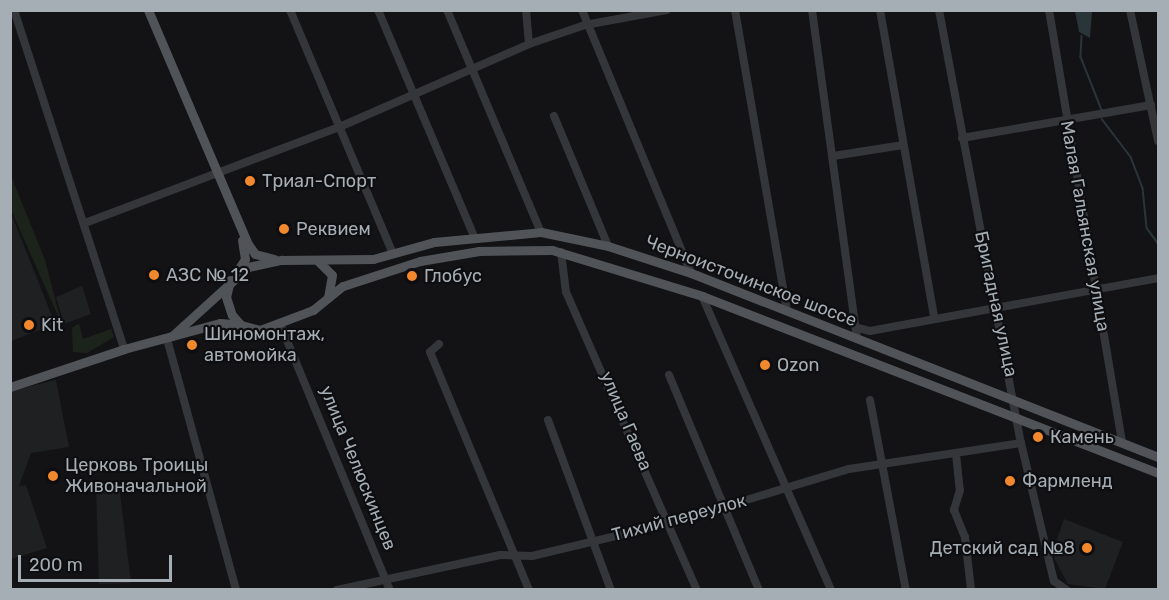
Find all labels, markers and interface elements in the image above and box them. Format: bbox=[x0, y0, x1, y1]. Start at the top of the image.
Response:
street label: Малая Гальянская улица bbox=[1056, 119, 1114, 333]
place label: Триал-Спорт bbox=[262, 170, 376, 192]
marker: Триал-Спорт bbox=[243, 174, 257, 188]
place label: Реквием bbox=[296, 218, 371, 240]
marker: Реквием bbox=[277, 222, 291, 236]
street label: Бригадная улица bbox=[970, 229, 1022, 379]
street label: Черноисточинское шоссе bbox=[642, 231, 860, 331]
place label: АЗС № 12 bbox=[166, 264, 249, 286]
place label: Глобус bbox=[424, 265, 482, 287]
marker: АЗС № 12 bbox=[147, 268, 161, 282]
marker: Глобус bbox=[405, 269, 419, 283]
place label: Kit bbox=[41, 314, 63, 336]
marker: Kit bbox=[22, 318, 36, 332]
place label: Шиномонтаж, автомойка bbox=[204, 324, 325, 366]
marker: Шиномонтаж, автомойка bbox=[185, 338, 199, 352]
place label: Ozon bbox=[777, 354, 819, 376]
marker: Ozon bbox=[758, 358, 772, 372]
street label: улица Гаева bbox=[595, 368, 657, 474]
street label: улица Челюскинцев bbox=[315, 383, 401, 553]
place label: Камень bbox=[1050, 426, 1114, 448]
marker: Камень bbox=[1031, 430, 1045, 444]
place label: Церковь Троицы Живоначальной bbox=[65, 455, 208, 498]
marker: Церковь Троицы Живоначальной bbox=[46, 469, 60, 483]
place label: Фармленд bbox=[1022, 470, 1113, 492]
marker: Фармленд bbox=[1003, 474, 1017, 488]
street label: Тихий переулок bbox=[609, 490, 749, 546]
place label: Детский сад №8 bbox=[930, 537, 1075, 559]
marker: Детский сад №8 bbox=[1080, 541, 1094, 555]
scale bar bbox=[21, 543, 176, 581]
text: 200 m bbox=[29, 554, 83, 576]

